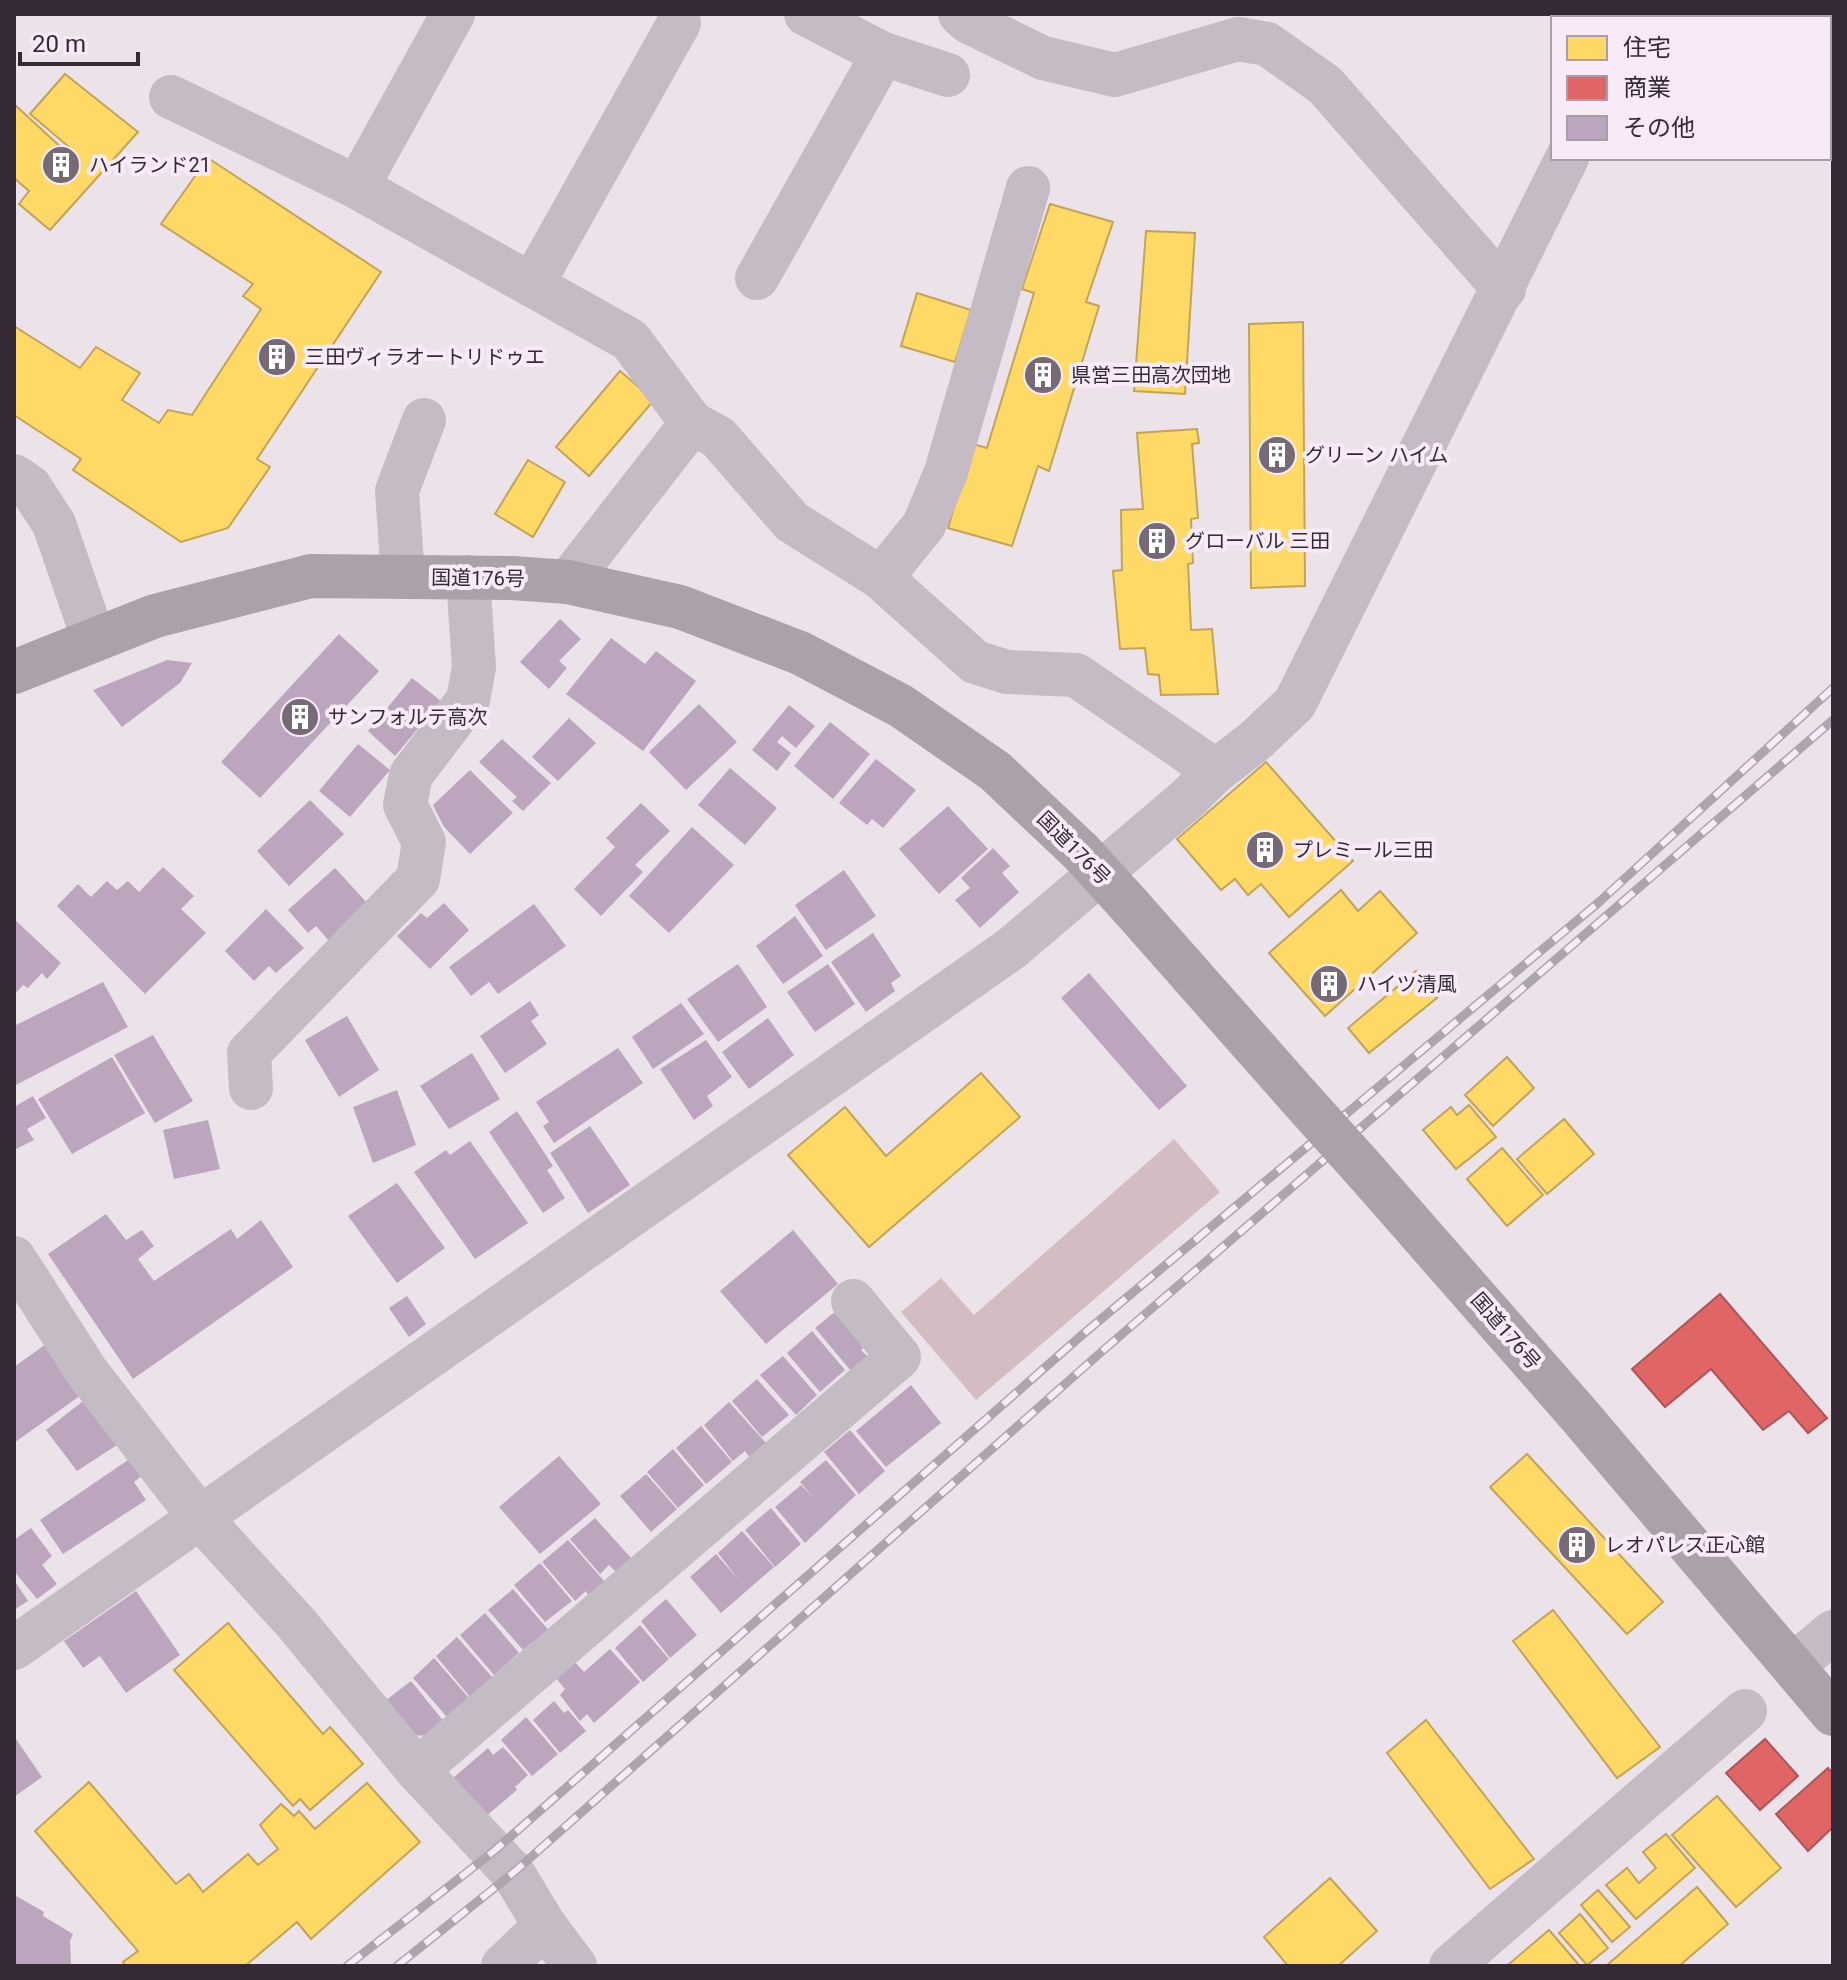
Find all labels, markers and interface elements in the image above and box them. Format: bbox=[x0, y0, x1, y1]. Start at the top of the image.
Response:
scale bar bbox=[20, 16, 138, 66]
legend bbox=[1551, 16, 1831, 160]
text: 20 m bbox=[32, 30, 86, 58]
text: 住宅 bbox=[1623, 34, 1671, 62]
text: 商業 bbox=[1623, 74, 1671, 102]
text: その他 bbox=[1623, 114, 1695, 142]
building icon: ハイランド21 bbox=[40, 144, 82, 186]
place label: ハイランド21 bbox=[89, 153, 211, 177]
building icon: 三田ヴィラオートリドゥエ bbox=[256, 336, 298, 378]
place label: 三田ヴィラオートリドゥエ bbox=[305, 345, 545, 369]
building icon: 県営三田高次団地 bbox=[1022, 354, 1064, 396]
place label: 県営三田高次団地 bbox=[1071, 363, 1231, 387]
building icon: グリーン ハイム bbox=[1256, 434, 1298, 476]
place label: グリーン ハイム bbox=[1305, 443, 1448, 467]
building icon: グローバル 三田 bbox=[1136, 520, 1178, 562]
place label: グローバル 三田 bbox=[1185, 529, 1330, 553]
street label: 国道176号 bbox=[431, 565, 525, 591]
building icon: サンフォルテ高次 bbox=[279, 696, 321, 738]
place label: サンフォルテ高次 bbox=[328, 705, 487, 729]
street label: 国道176号 bbox=[1032, 806, 1116, 890]
building icon: プレミール三田 bbox=[1244, 829, 1286, 871]
place label: プレミール三田 bbox=[1293, 838, 1433, 862]
building icon: ハイツ清風 bbox=[1308, 963, 1350, 1005]
place label: ハイツ清風 bbox=[1357, 972, 1457, 996]
street label: 国道176号 bbox=[1466, 1288, 1546, 1374]
building icon: レオパレス正心館 bbox=[1556, 1524, 1598, 1566]
place label: レオパレス正心館 bbox=[1605, 1533, 1765, 1557]

